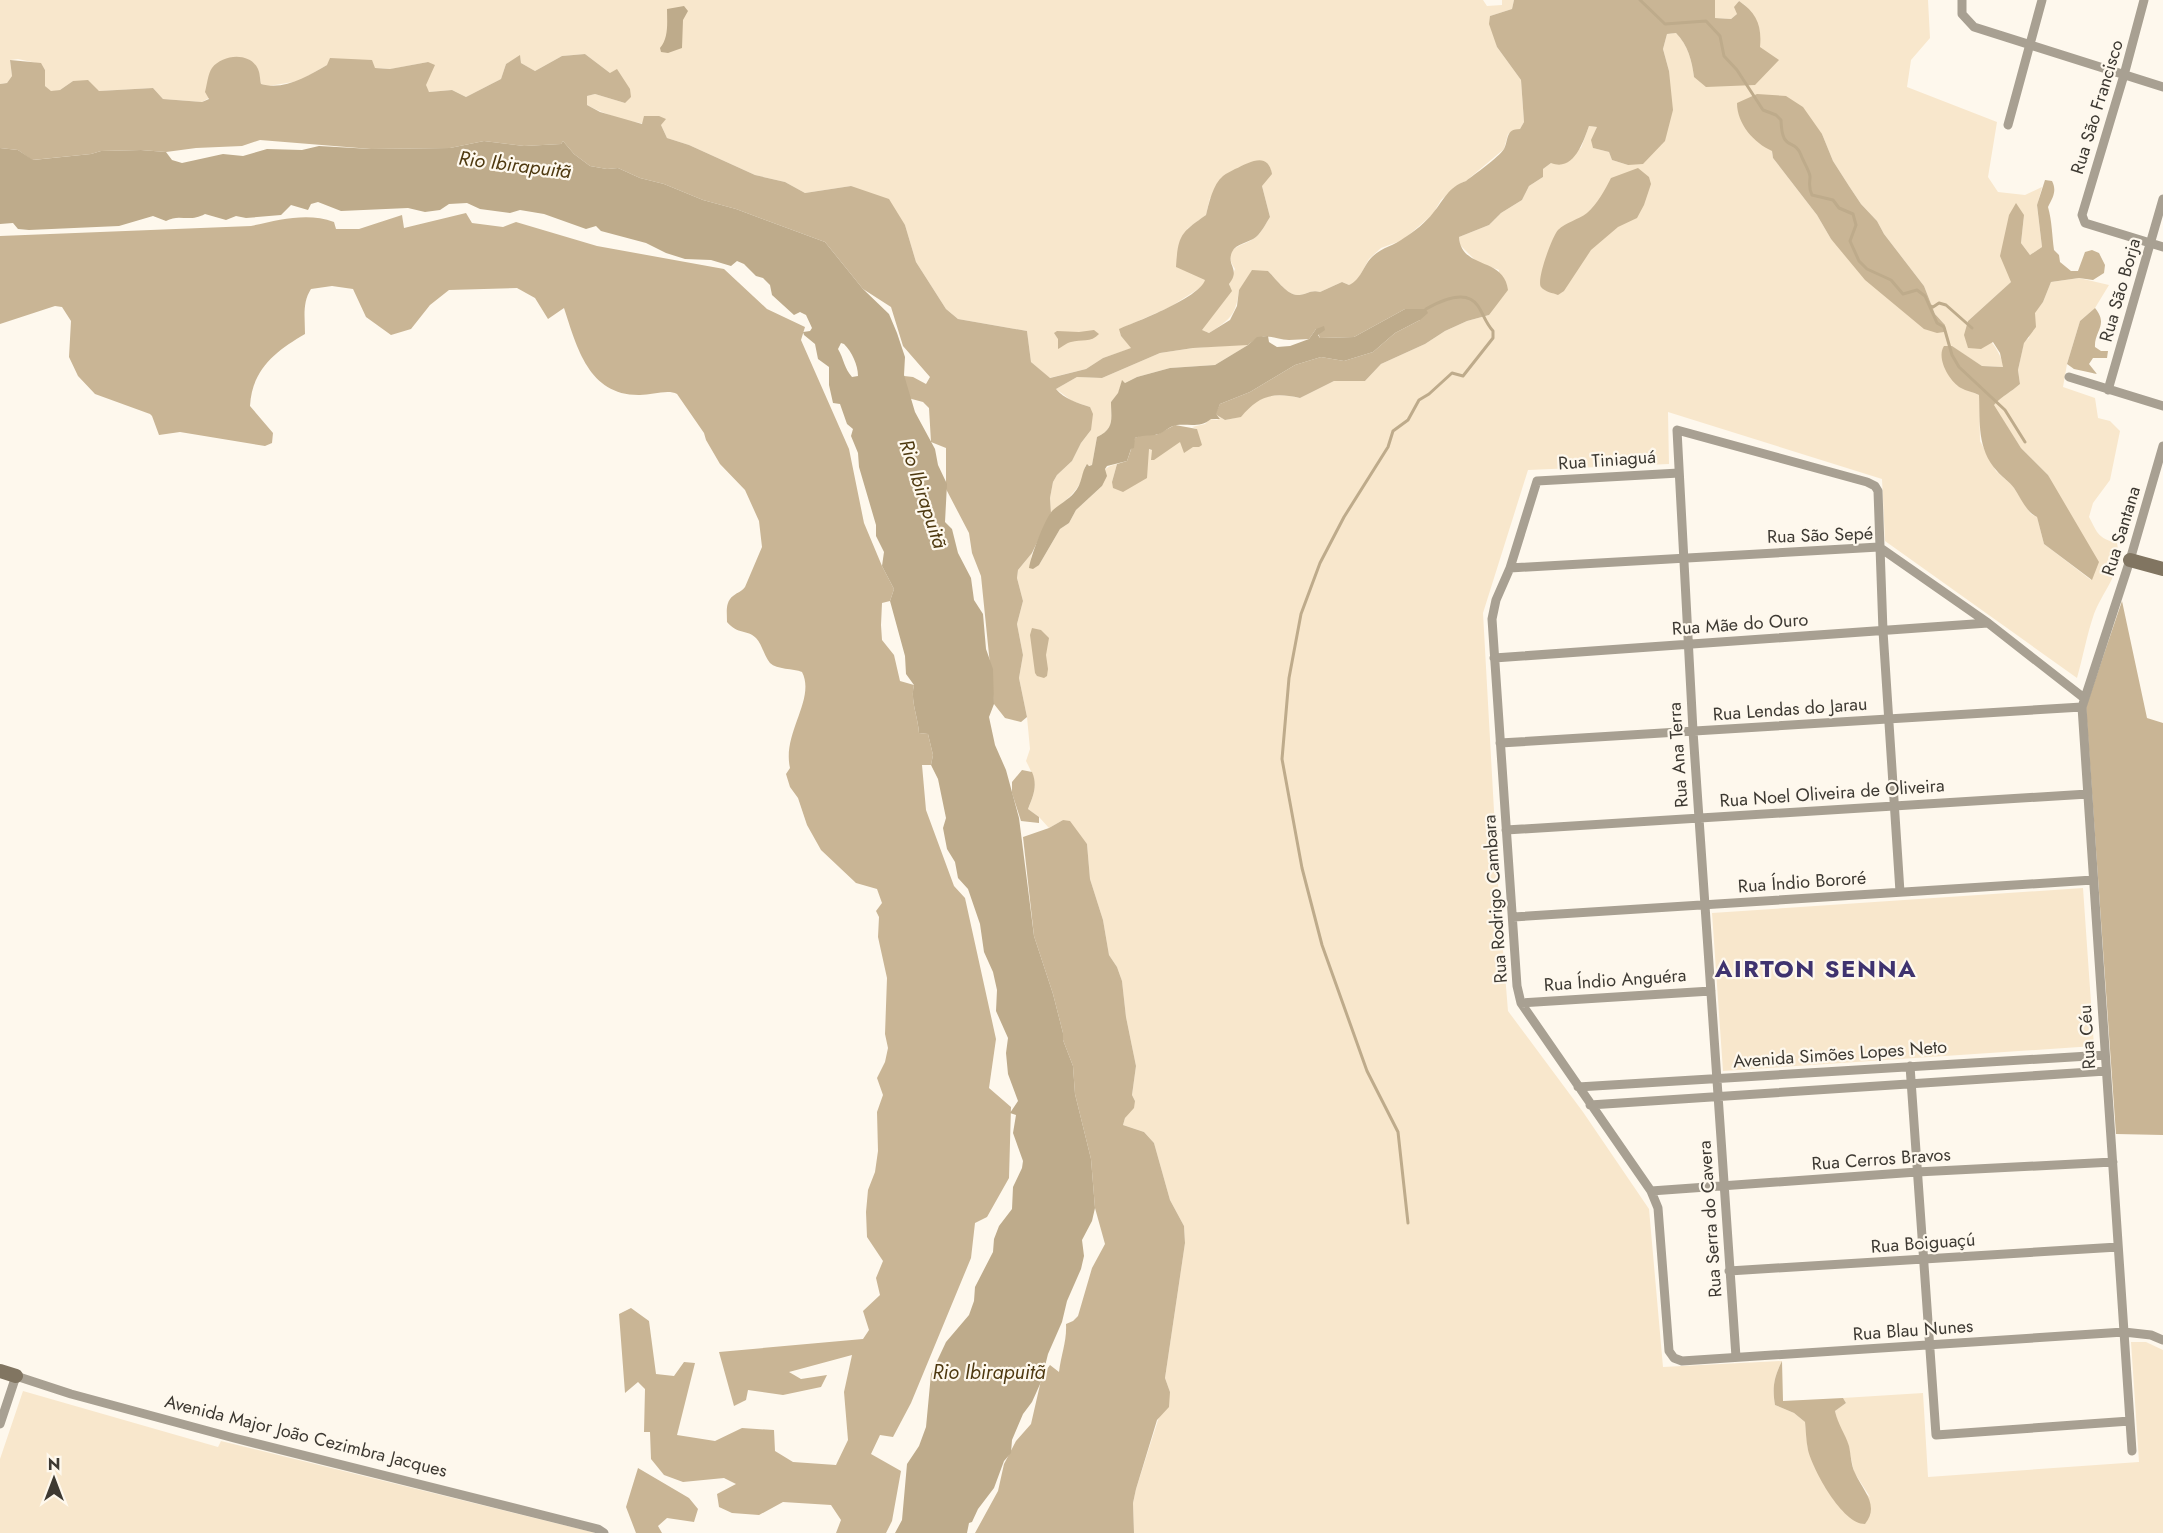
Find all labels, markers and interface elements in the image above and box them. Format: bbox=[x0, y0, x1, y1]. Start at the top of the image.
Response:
street label: Rua São Francisco bbox=[2064, 36, 2130, 177]
water label: Rio Ibirapuitã bbox=[457, 144, 573, 186]
street label: Rua São Borja bbox=[2093, 235, 2147, 345]
water label: Rio Ibirapuitã bbox=[892, 436, 954, 552]
street label: Rua Tiniaguá bbox=[1557, 444, 1657, 476]
street label: Rua Santana bbox=[2095, 483, 2147, 579]
street label: Rua São Sepé bbox=[1767, 520, 1873, 550]
street label: Rua Mãe do Ouro bbox=[1671, 606, 1809, 642]
street label: Rua Lendas do Jarau bbox=[1712, 691, 1868, 727]
street label: Rua Ana Terra bbox=[1661, 701, 1695, 809]
street label: Rua Noel Oliveira de Oliveira bbox=[1719, 772, 1945, 814]
street label: Rua Rodrigo Cambara bbox=[1476, 814, 1514, 984]
street label: Rua Índio Bororé bbox=[1737, 865, 1867, 899]
district label: AIRTON SENNA bbox=[1714, 951, 1917, 986]
street label: Rua Índio Anguéra bbox=[1543, 962, 1687, 998]
street label: Rua Céu bbox=[2072, 1004, 2102, 1070]
street label: Avenida Simões Lopes Neto bbox=[1732, 1034, 1948, 1074]
street label: Rua Serra do Cavera bbox=[1692, 1140, 1728, 1298]
street label: Rua Cerros Bravos bbox=[1811, 1141, 1951, 1177]
street label: Rua Boiguaçú bbox=[1870, 1226, 1976, 1260]
street label: Rua Blau Nunes bbox=[1852, 1313, 1974, 1347]
water label: Rio Ibirapuitã bbox=[932, 1358, 1046, 1387]
street label: Avenida Major João Cezimbra Jacques bbox=[162, 1388, 450, 1484]
north arrow bbox=[24, 1449, 84, 1509]
text: N bbox=[48, 1453, 60, 1476]

